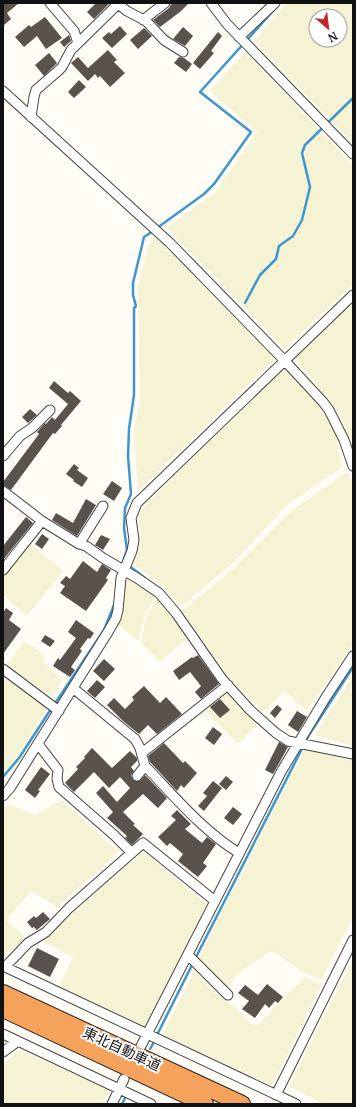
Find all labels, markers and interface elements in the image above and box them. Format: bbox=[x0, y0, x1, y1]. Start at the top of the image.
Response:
north arrow bbox=[308, 8, 348, 48]
text: N bbox=[325, 29, 340, 45]
street label: 東北自動車道 bbox=[80, 1023, 164, 1075]

